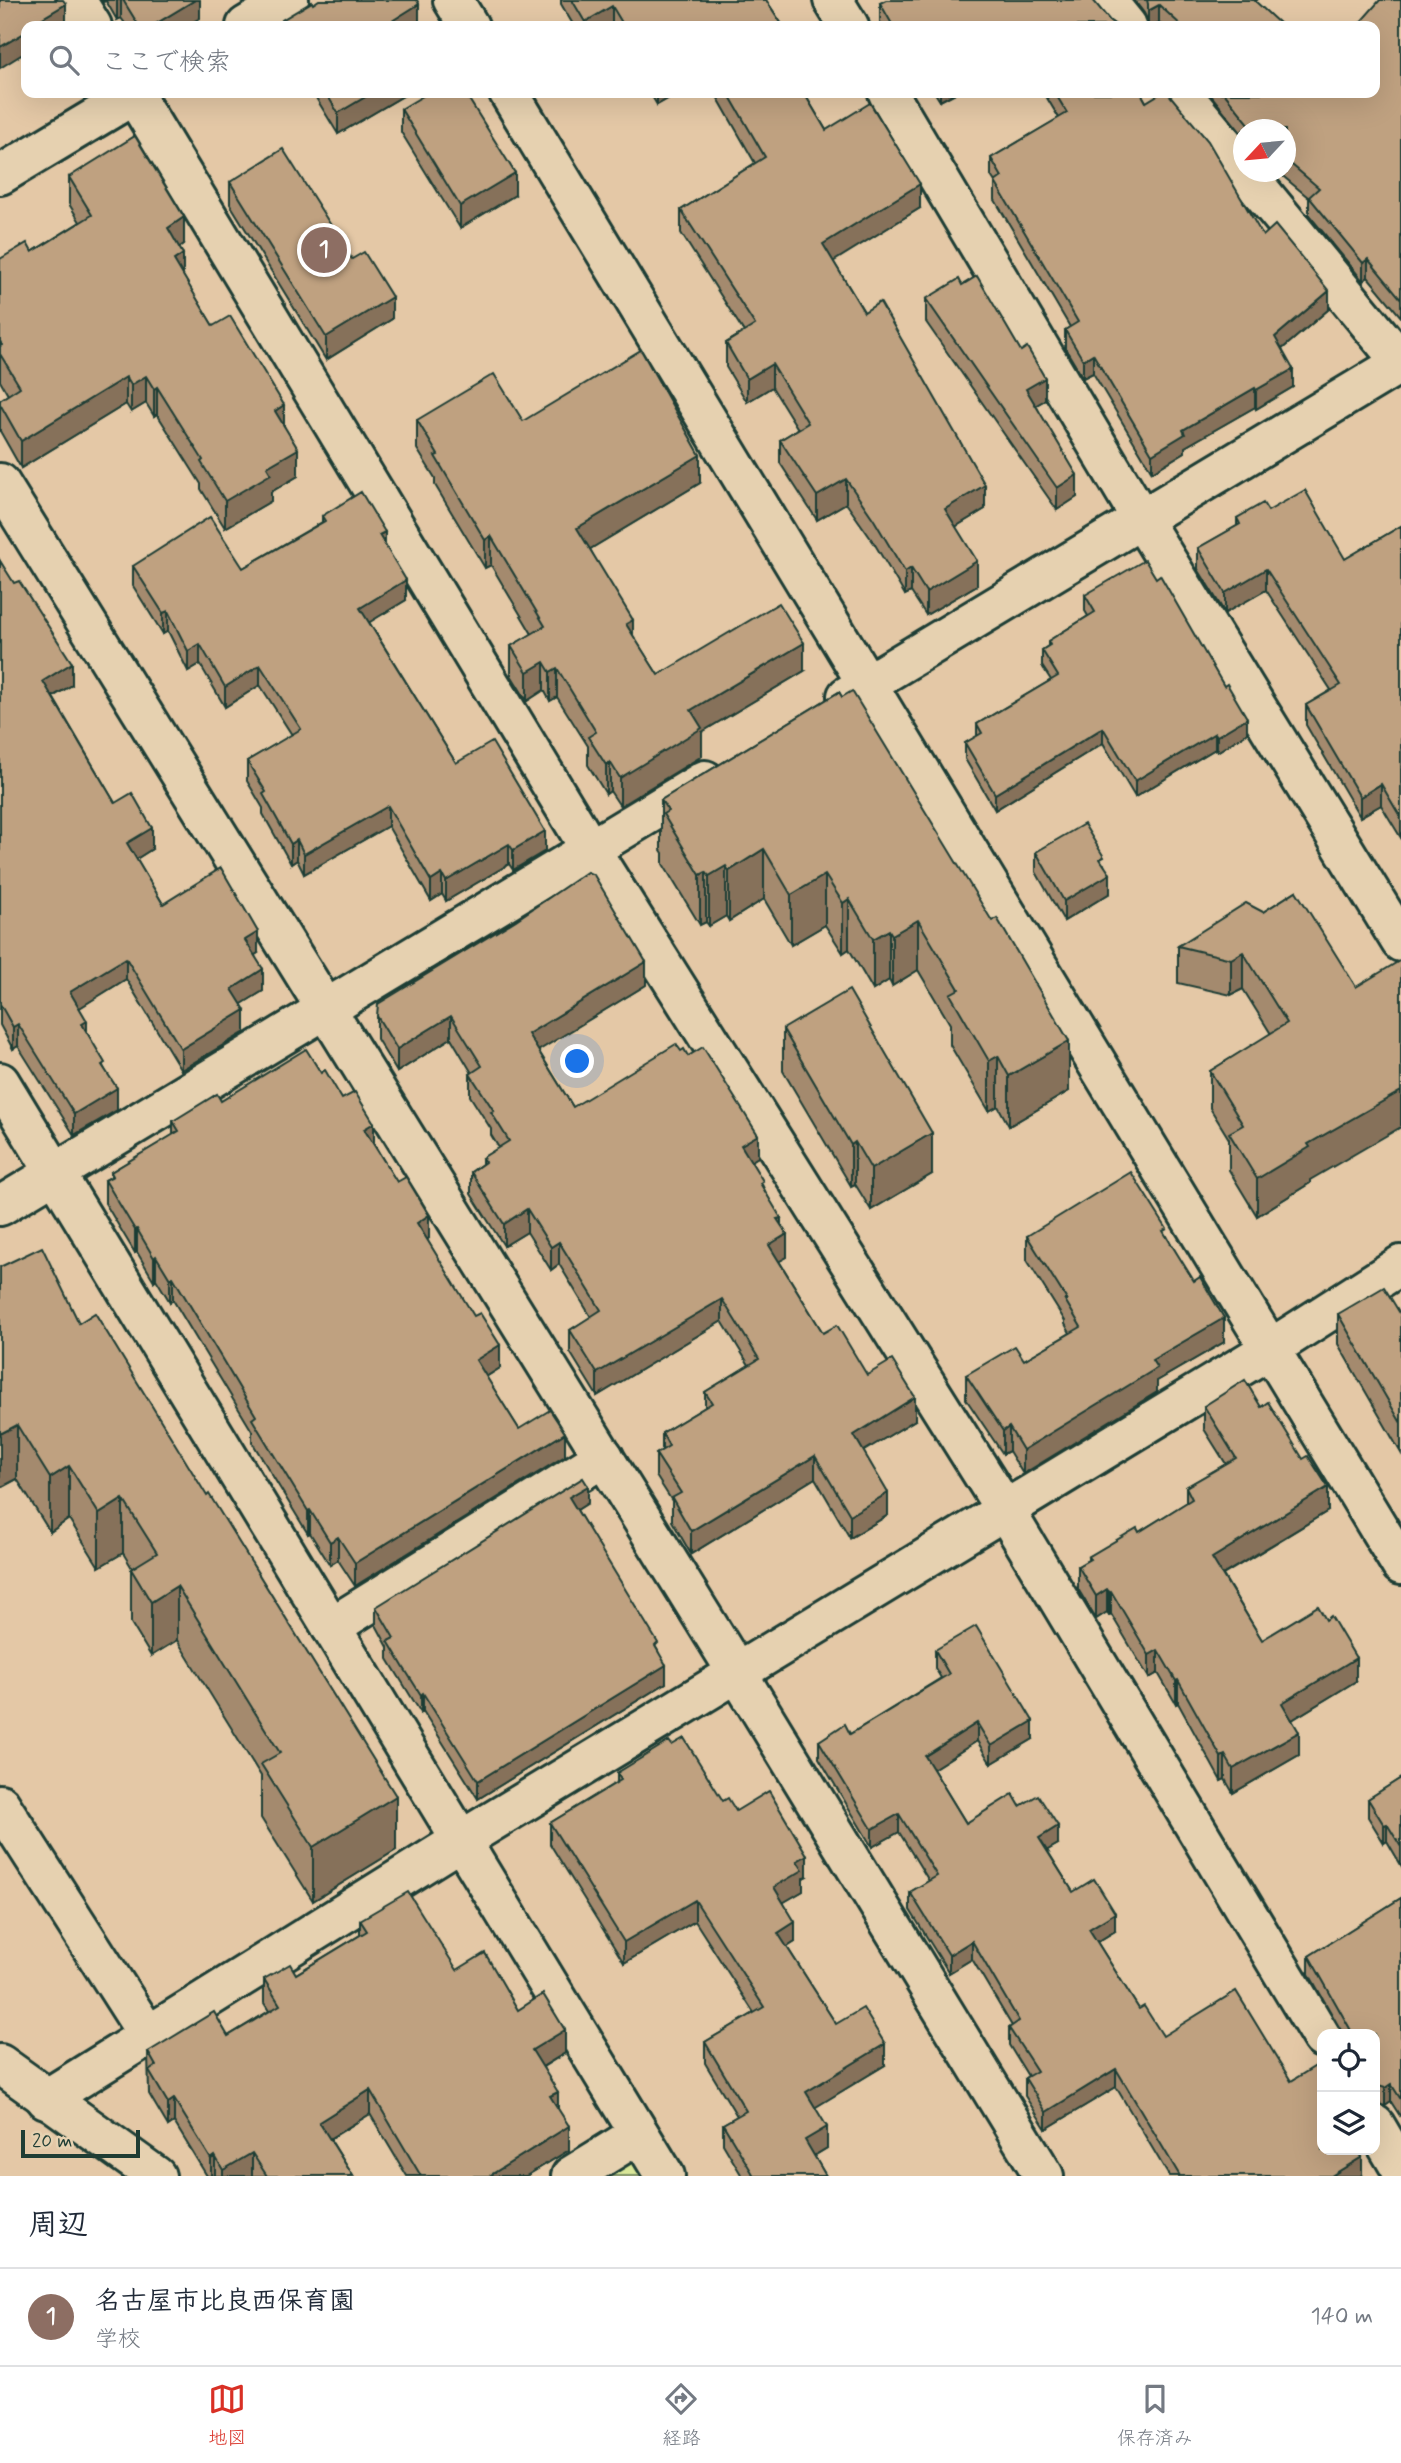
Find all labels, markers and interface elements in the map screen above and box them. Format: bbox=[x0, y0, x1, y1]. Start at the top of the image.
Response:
search box bbox=[21, 21, 1380, 98]
icon: search bbox=[45, 41, 83, 79]
text: ここで検索 bbox=[101, 46, 231, 80]
north arrow bbox=[1233, 119, 1296, 182]
pin: 1 bbox=[301, 224, 347, 276]
your location bbox=[560, 1044, 594, 1078]
map controls bbox=[1317, 2029, 1380, 2155]
button: locate bbox=[1317, 2029, 1380, 2092]
button: layers bbox=[1317, 2092, 1380, 2155]
scale bar bbox=[21, 2127, 140, 2159]
text: 20 m bbox=[32, 2129, 72, 2154]
text: 周辺 bbox=[28, 2206, 88, 2245]
text: 名古屋市比良西保育園 bbox=[95, 2285, 355, 2319]
text: 1 bbox=[46, 2302, 56, 2332]
text: 140 m bbox=[1310, 2302, 1373, 2332]
text: 学校 bbox=[95, 2325, 141, 2355]
tab: 地図 bbox=[208, 2380, 246, 2451]
tab: 経路 bbox=[662, 2380, 701, 2451]
tab: 保存済み bbox=[1117, 2380, 1193, 2451]

